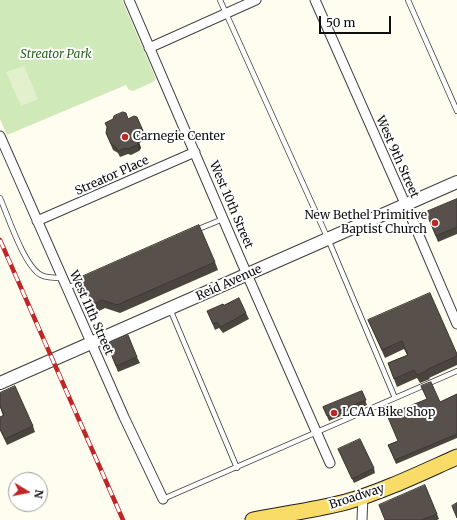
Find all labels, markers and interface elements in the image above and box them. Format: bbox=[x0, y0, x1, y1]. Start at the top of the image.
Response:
scale bar bbox=[321, 8, 393, 34]
text: 50 m bbox=[326, 15, 355, 30]
park label: Streator Park bbox=[20, 48, 92, 62]
street label: West 9th Street bbox=[372, 114, 422, 200]
place label: Carnegie Center bbox=[133, 130, 225, 144]
marker: Carnegie Center bbox=[120, 132, 130, 142]
street label: Streator Place bbox=[73, 153, 151, 199]
street label: West 10th Street bbox=[206, 159, 256, 251]
place label: New Bethel Primitive Baptist Church bbox=[304, 209, 427, 237]
marker: New Bethel Primitive Baptist Church bbox=[430, 218, 440, 228]
street label: Reid Avenue bbox=[194, 262, 264, 304]
street label: West 11th Street bbox=[66, 269, 116, 357]
place label: LCAA Bike Shop bbox=[342, 406, 435, 420]
marker: LCAA Bike Shop bbox=[329, 408, 339, 418]
north arrow bbox=[8, 472, 48, 512]
street label: Broadway bbox=[328, 481, 386, 513]
text: N bbox=[31, 488, 46, 499]

